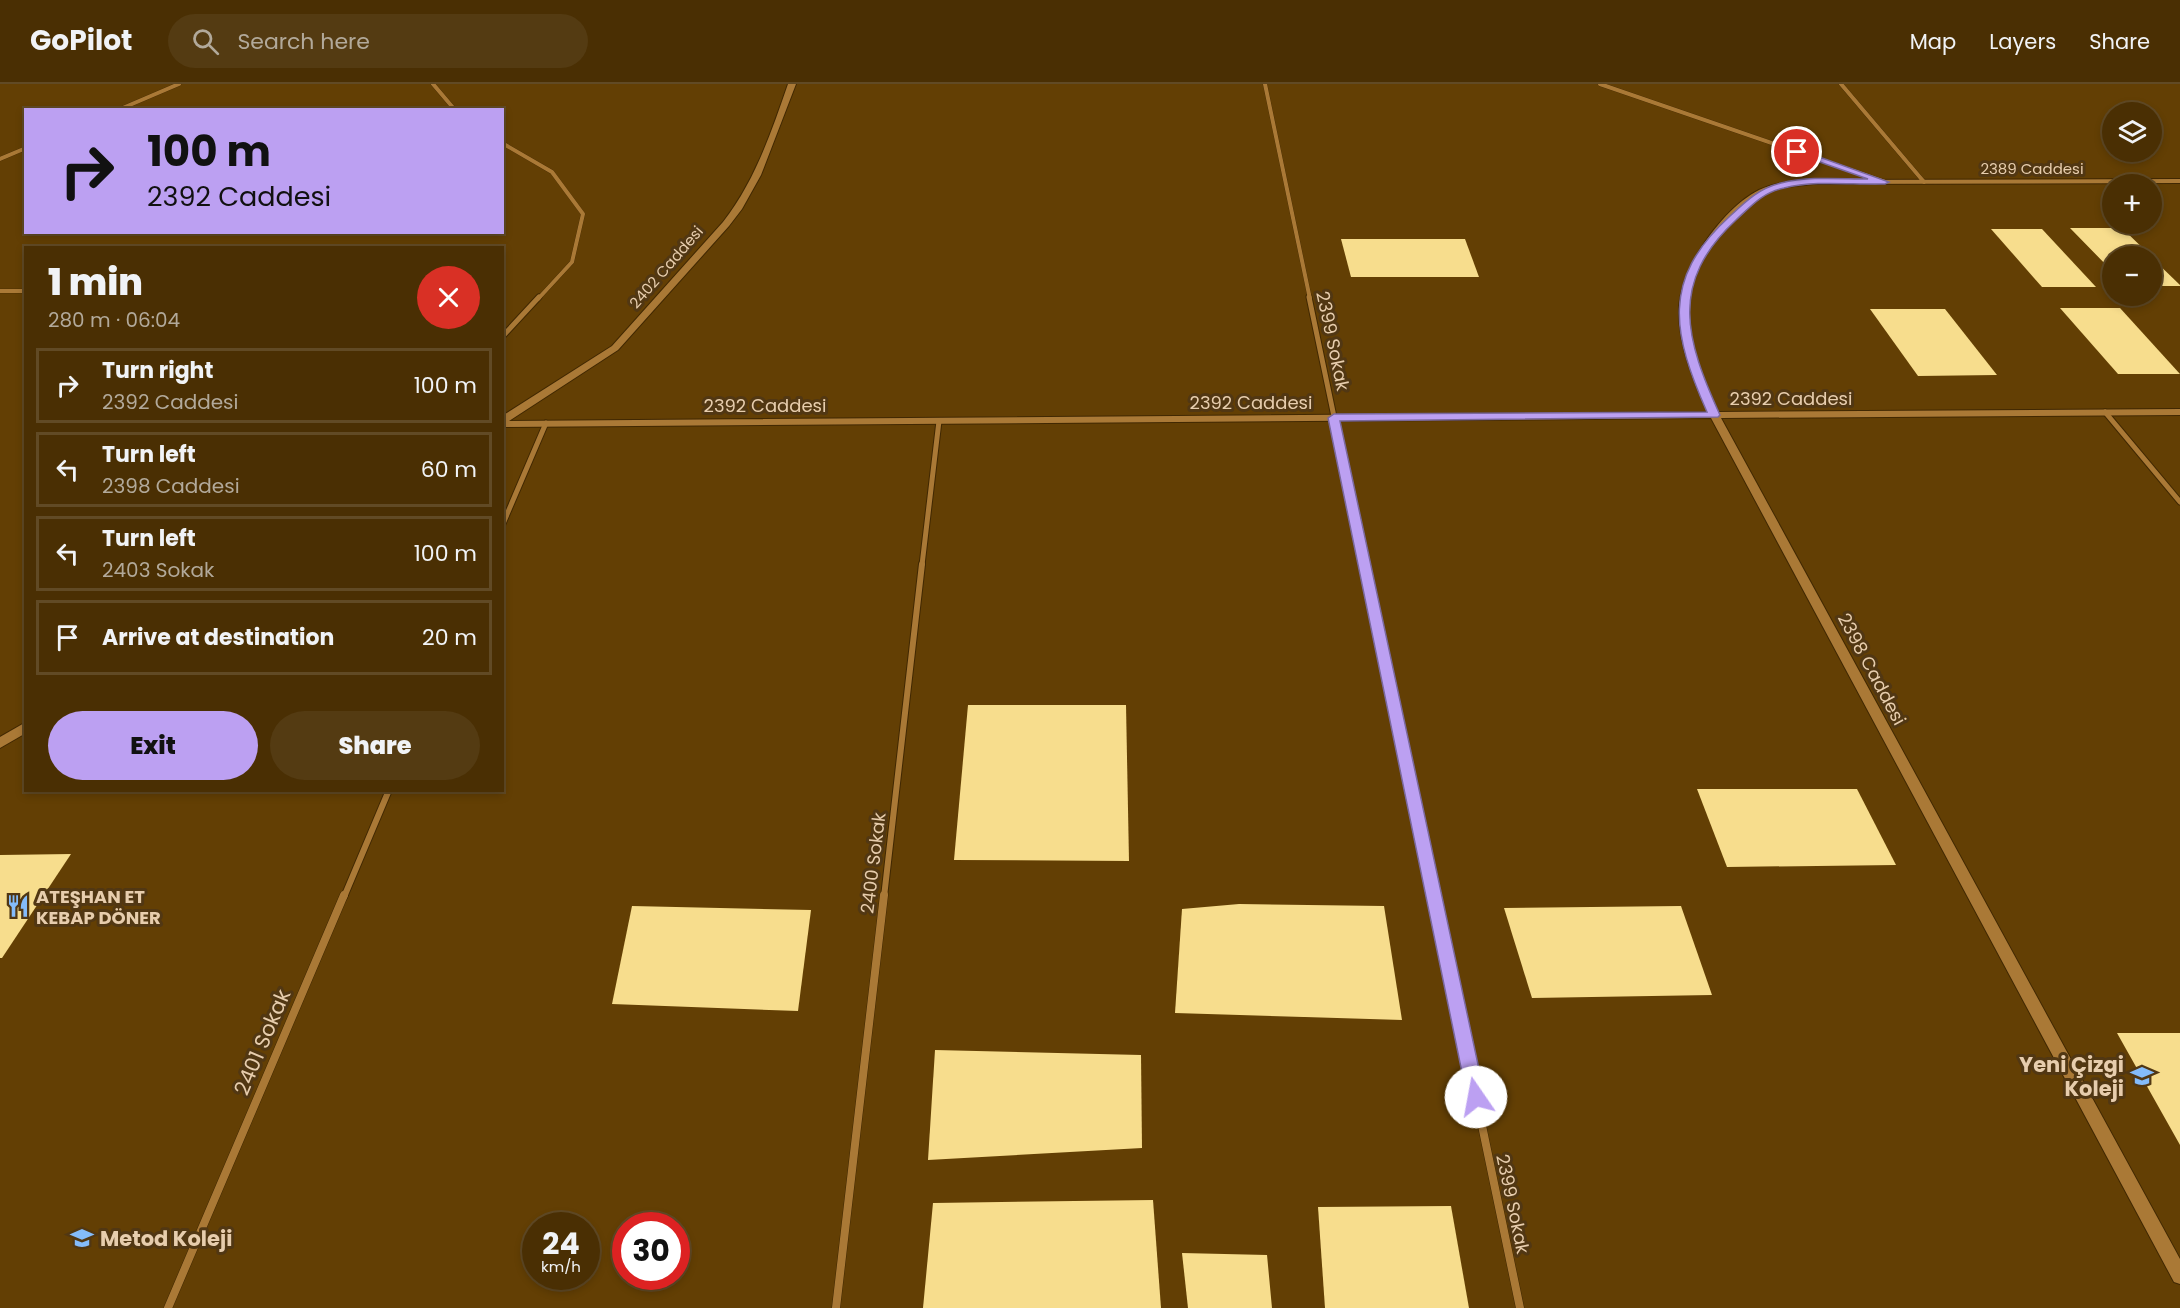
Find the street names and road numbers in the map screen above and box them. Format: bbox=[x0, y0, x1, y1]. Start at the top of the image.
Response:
street label: 2389 Caddesi bbox=[1980, 158, 2084, 179]
street label: 2402 Caddesi bbox=[624, 221, 708, 313]
street label: 2399 Sokak bbox=[1310, 289, 1356, 394]
street label: 2392 Caddesi bbox=[1730, 386, 1852, 411]
street label: 2392 Caddesi bbox=[1190, 390, 1312, 415]
street label: 2392 Caddesi bbox=[704, 393, 826, 418]
street label: 2398 Caddesi bbox=[1832, 608, 1912, 730]
street label: 2400 Sokak bbox=[854, 810, 892, 915]
street label: 2401 Sokak bbox=[227, 984, 297, 1099]
street label: 2399 Sokak bbox=[1490, 1152, 1536, 1257]

